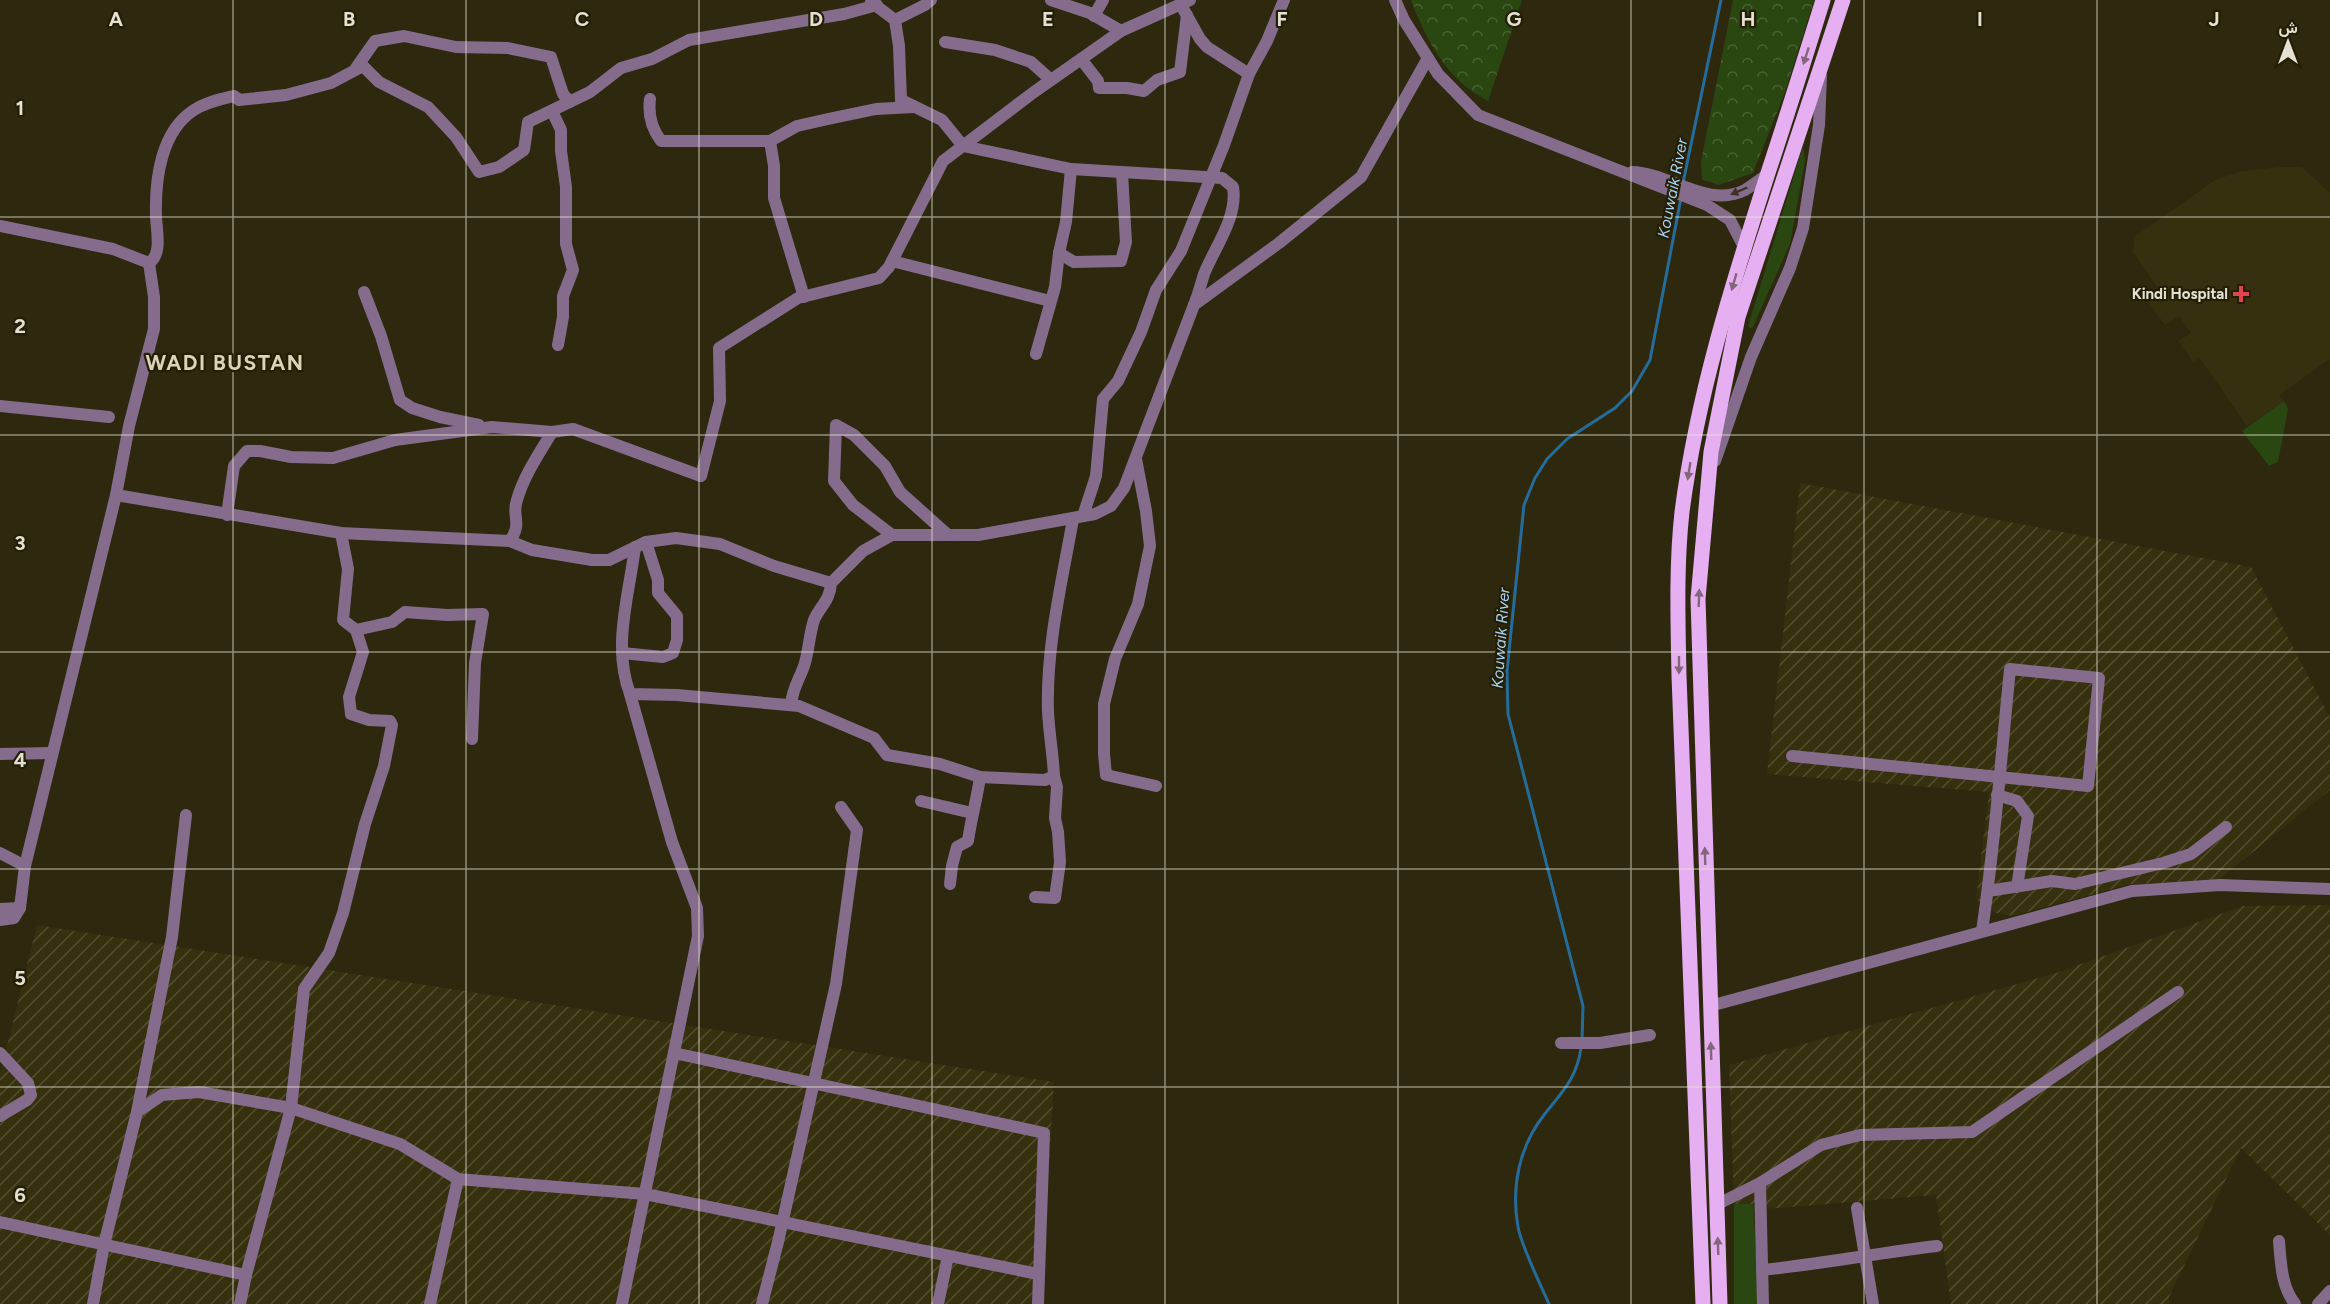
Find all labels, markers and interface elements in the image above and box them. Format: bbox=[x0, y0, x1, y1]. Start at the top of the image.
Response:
text: A bbox=[109, 7, 124, 31]
text: B bbox=[343, 7, 355, 31]
text: C bbox=[575, 7, 589, 31]
text: D bbox=[809, 7, 823, 31]
text: E bbox=[1042, 7, 1054, 31]
text: F bbox=[1276, 7, 1288, 31]
text: G bbox=[1507, 7, 1522, 31]
text: H bbox=[1741, 7, 1756, 31]
text: I bbox=[1977, 7, 1983, 31]
text: J bbox=[2208, 7, 2220, 31]
north arrow bbox=[2258, 12, 2318, 72]
text: ش bbox=[2278, 18, 2298, 37]
one-way arrow bbox=[1800, 47, 1810, 65]
text: 1 bbox=[16, 96, 24, 120]
water label: Kouwaik River bbox=[1654, 136, 1692, 240]
one-way arrow bbox=[1730, 187, 1748, 196]
one-way arrow bbox=[1729, 273, 1738, 291]
place label: Kindi Hospital bbox=[2132, 285, 2228, 303]
marker: Kindi Hospital bbox=[2232, 285, 2250, 303]
text: 2 bbox=[14, 314, 26, 338]
district label: WADI BUSTAN bbox=[145, 350, 305, 375]
one-way arrow bbox=[1684, 462, 1693, 481]
text: 3 bbox=[14, 531, 26, 555]
water label: Kouwaik River bbox=[1487, 586, 1514, 689]
one-way arrow bbox=[1694, 588, 1704, 607]
one-way arrow bbox=[1674, 656, 1684, 675]
text: 4 bbox=[14, 748, 27, 772]
one-way arrow bbox=[1701, 846, 1710, 865]
text: 5 bbox=[14, 966, 26, 990]
one-way arrow bbox=[1706, 1041, 1716, 1060]
text: 6 bbox=[14, 1183, 26, 1207]
one-way arrow bbox=[1713, 1236, 1722, 1255]

